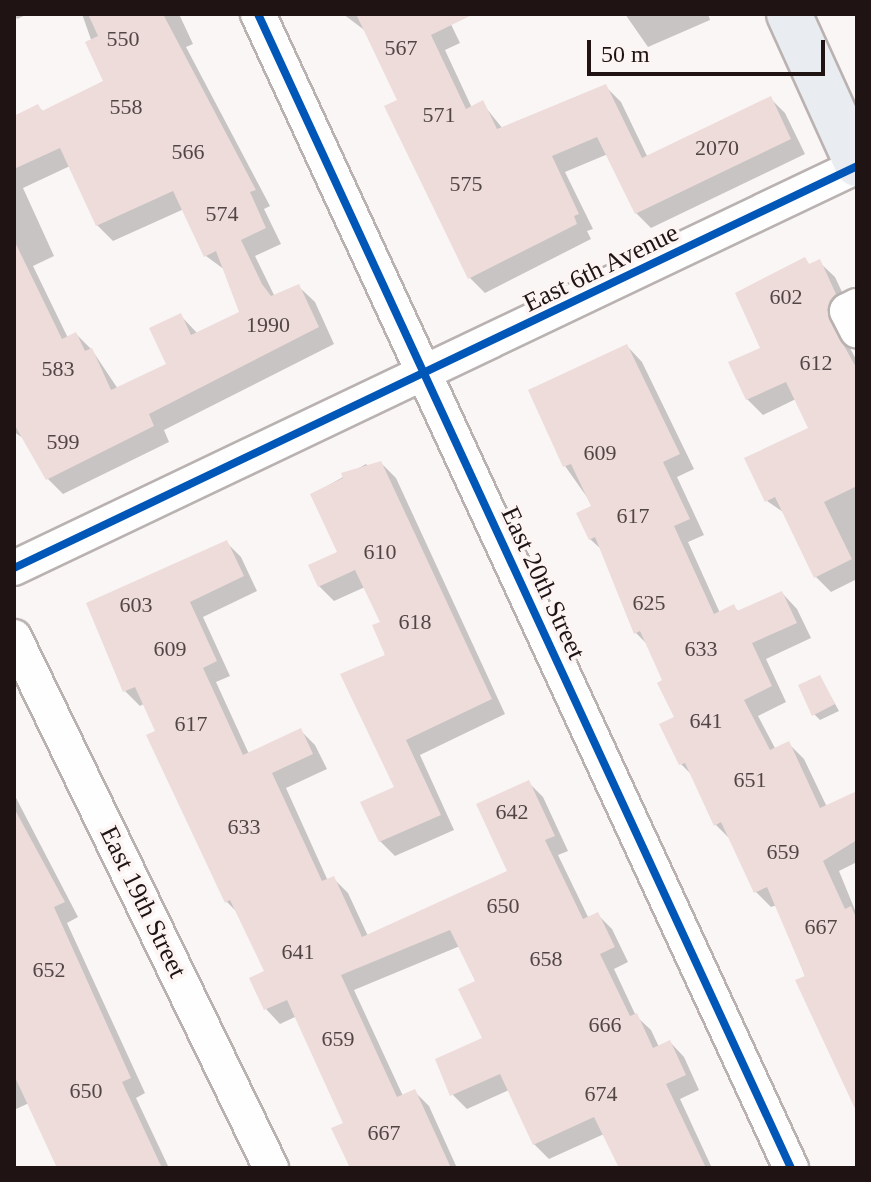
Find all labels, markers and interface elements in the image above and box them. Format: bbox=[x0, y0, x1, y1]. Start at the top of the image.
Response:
scale bar bbox=[591, 24, 829, 74]
house number: 550 bbox=[106, 26, 140, 52]
house number: 567 bbox=[384, 35, 418, 61]
text: 50 m bbox=[601, 41, 650, 67]
house number: 558 bbox=[110, 94, 142, 120]
house number: 571 bbox=[422, 102, 456, 128]
house number: 2070 bbox=[695, 135, 739, 161]
house number: 566 bbox=[172, 139, 204, 165]
house number: 575 bbox=[450, 171, 482, 197]
house number: 574 bbox=[206, 201, 238, 227]
street label: East 6th Avenue bbox=[518, 217, 684, 319]
house number: 602 bbox=[770, 284, 802, 310]
house number: 1990 bbox=[246, 312, 290, 338]
house number: 612 bbox=[800, 350, 832, 376]
house number: 583 bbox=[42, 356, 74, 382]
house number: 599 bbox=[46, 429, 80, 455]
house number: 609 bbox=[584, 440, 616, 466]
street label: East 20th Street bbox=[494, 502, 592, 664]
house number: 617 bbox=[616, 503, 650, 529]
house number: 610 bbox=[364, 539, 396, 565]
house number: 625 bbox=[632, 590, 666, 616]
house number: 603 bbox=[120, 592, 152, 618]
house number: 618 bbox=[398, 609, 432, 635]
house number: 609 bbox=[154, 636, 186, 662]
house number: 633 bbox=[684, 636, 718, 662]
house number: 641 bbox=[690, 708, 722, 734]
house number: 617 bbox=[174, 711, 208, 737]
house number: 651 bbox=[734, 767, 766, 793]
house number: 642 bbox=[496, 799, 528, 825]
house number: 633 bbox=[228, 814, 260, 840]
street label: East 19th Street bbox=[93, 821, 193, 983]
house number: 659 bbox=[766, 839, 800, 865]
house number: 650 bbox=[486, 893, 520, 919]
house number: 667 bbox=[804, 914, 838, 940]
house number: 641 bbox=[282, 939, 314, 965]
house number: 658 bbox=[530, 946, 562, 972]
house number: 652 bbox=[32, 957, 66, 983]
house number: 666 bbox=[588, 1012, 622, 1038]
house number: 659 bbox=[322, 1026, 354, 1052]
house number: 650 bbox=[70, 1078, 102, 1104]
house number: 674 bbox=[584, 1081, 618, 1107]
house number: 667 bbox=[368, 1120, 400, 1146]

